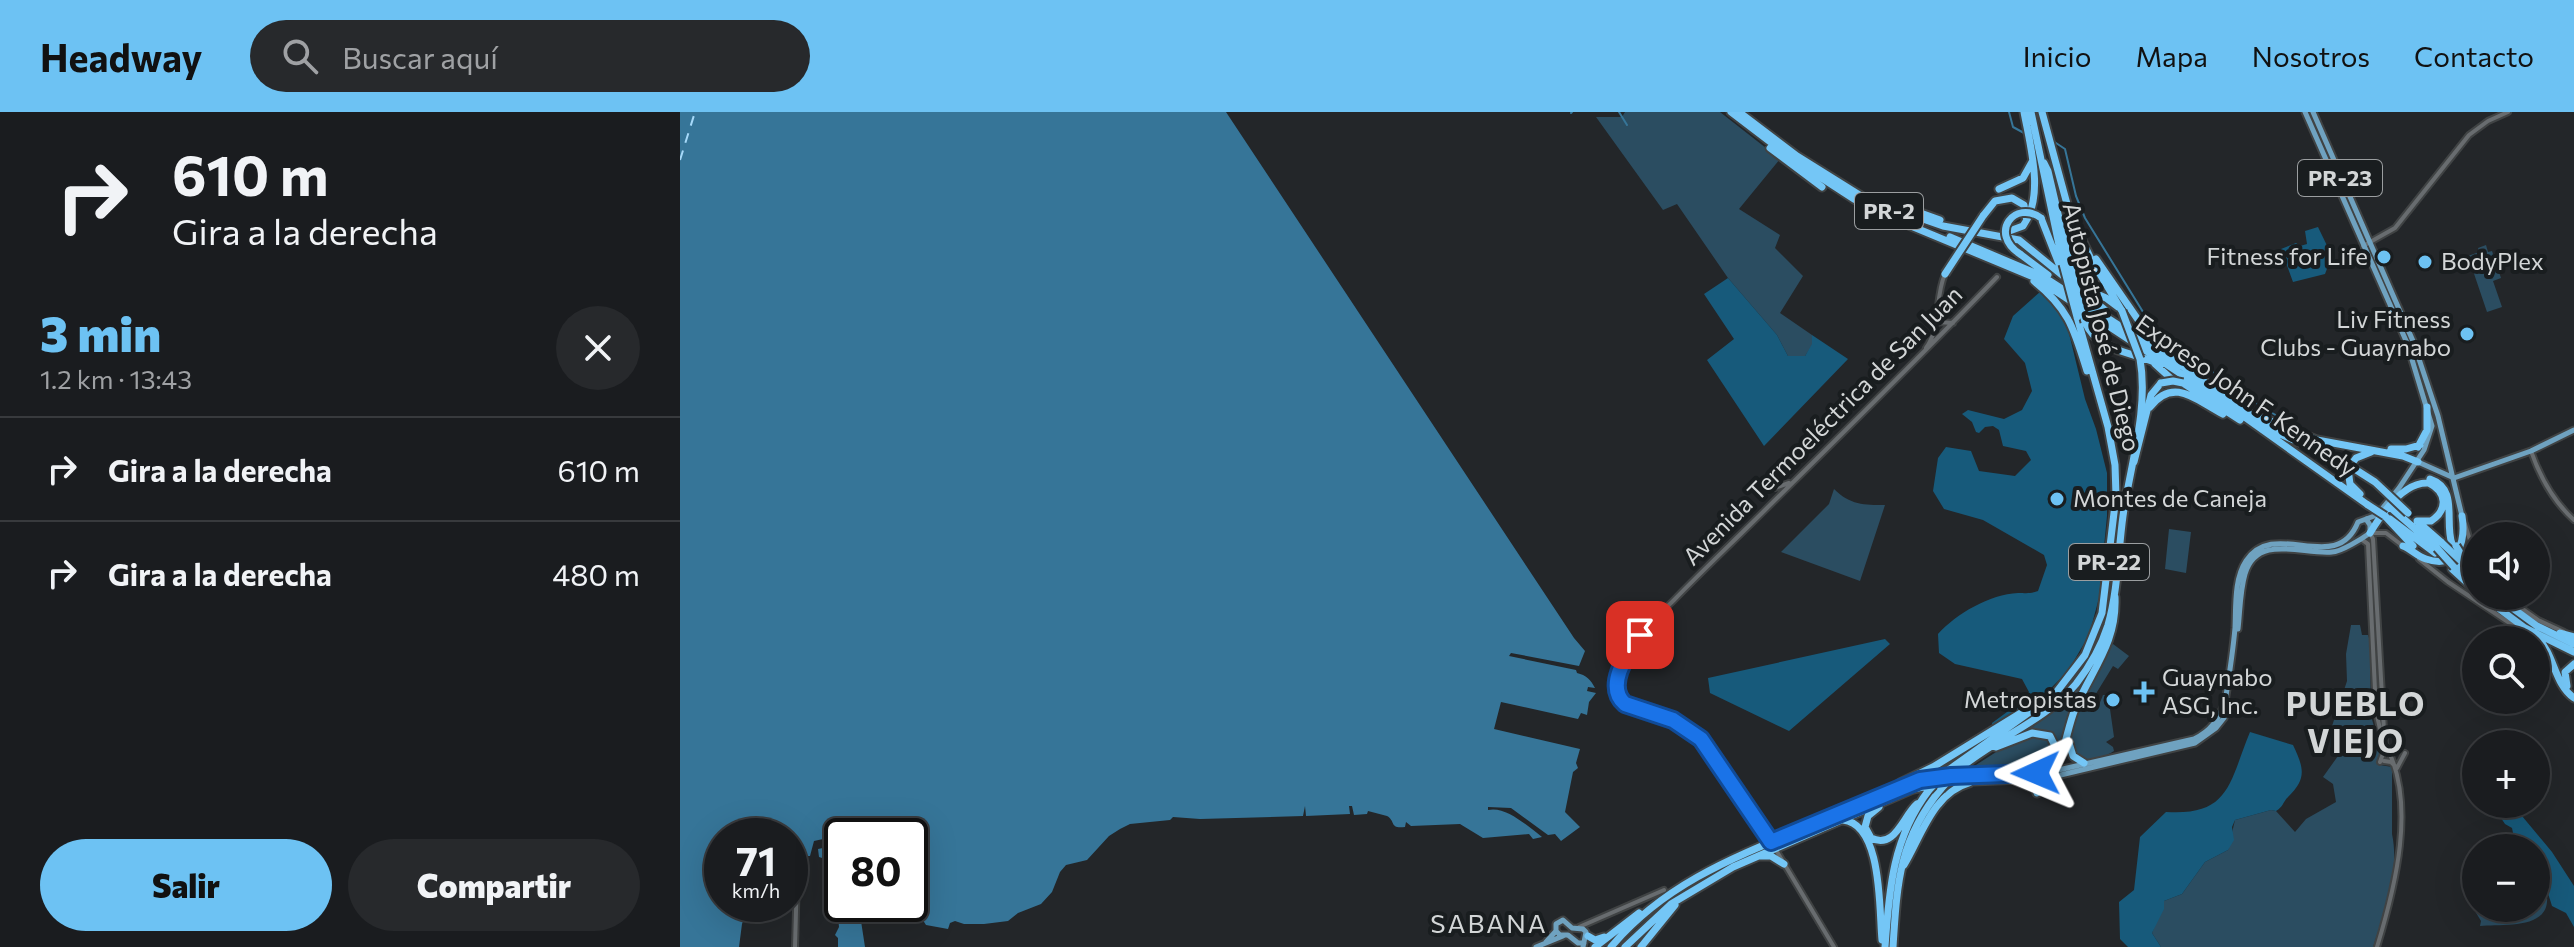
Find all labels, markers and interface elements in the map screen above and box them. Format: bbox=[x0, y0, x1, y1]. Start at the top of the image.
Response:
search box bbox=[250, 20, 810, 92]
text: Headway bbox=[40, 33, 202, 80]
icon: search bbox=[278, 34, 322, 78]
text: Buscar aquí bbox=[342, 38, 498, 75]
text: Inicio bbox=[2023, 39, 2091, 73]
text: Mapa bbox=[2135, 39, 2208, 73]
text: Nosotros bbox=[2252, 39, 2370, 73]
text: Contacto bbox=[2414, 39, 2534, 73]
text: 610 m bbox=[172, 139, 329, 208]
icon: right bbox=[40, 144, 144, 248]
road number: PR-23 bbox=[2298, 160, 2382, 196]
road number: PR-2 bbox=[1855, 193, 1923, 229]
street label: Autopista José de Diego bbox=[2057, 199, 2147, 454]
text: Gira a la derecha bbox=[172, 208, 438, 252]
place label: Fitness for Life bbox=[2207, 241, 2368, 270]
place label: BodyPlex bbox=[2441, 246, 2544, 275]
marker: Fitness for Life bbox=[2375, 248, 2393, 266]
marker: BodyPlex bbox=[2416, 253, 2434, 271]
street label: Avenida Termoeléctrica de San Juan bbox=[1676, 279, 1968, 571]
text: 3 min bbox=[40, 303, 161, 362]
place label: Liv Fitness Clubs - Guaynabo bbox=[2260, 304, 2451, 361]
button: close bbox=[556, 306, 640, 390]
street label: Expreso John F. Kennedy bbox=[2131, 308, 2363, 482]
marker: Liv Fitness Clubs - Guaynabo bbox=[2458, 325, 2476, 343]
text: 1.2 km · 13:43 bbox=[40, 363, 192, 394]
icon: right bbox=[40, 447, 84, 491]
text: Gira a la derecha bbox=[108, 451, 332, 488]
text: 610 m bbox=[557, 451, 640, 488]
place label: Montes de Caneja bbox=[2073, 483, 2267, 512]
marker: Montes de Caneja bbox=[2048, 490, 2066, 508]
map controls bbox=[2462, 522, 2550, 922]
button: sound bbox=[2462, 522, 2550, 610]
road number: PR-22 bbox=[2069, 544, 2149, 580]
icon: right bbox=[40, 551, 84, 595]
text: Gira a la derecha bbox=[108, 555, 332, 592]
text: 480 m bbox=[552, 555, 640, 592]
pin bbox=[1606, 601, 1674, 669]
icon: arrive bbox=[1618, 613, 1662, 657]
button: search bbox=[2462, 626, 2550, 714]
place label: Guaynabo ASG, Inc. bbox=[2162, 662, 2273, 719]
marker: Guaynabo ASG, Inc. bbox=[2133, 681, 2155, 703]
district label: PUEBLO VIEJO bbox=[2286, 683, 2426, 760]
place label: Metropistas bbox=[1964, 684, 2097, 713]
marker: Metropistas bbox=[2104, 691, 2122, 709]
button: + bbox=[2462, 730, 2550, 818]
position arrow bbox=[1994, 731, 2078, 815]
speed limit sign: 80 bbox=[824, 818, 928, 922]
button: − bbox=[2462, 834, 2550, 922]
text: 71 bbox=[736, 835, 776, 884]
button: Salir bbox=[40, 839, 332, 931]
button: Compartir bbox=[348, 839, 640, 931]
text: km/h bbox=[732, 878, 780, 902]
district label: SABANA bbox=[1430, 907, 1548, 938]

